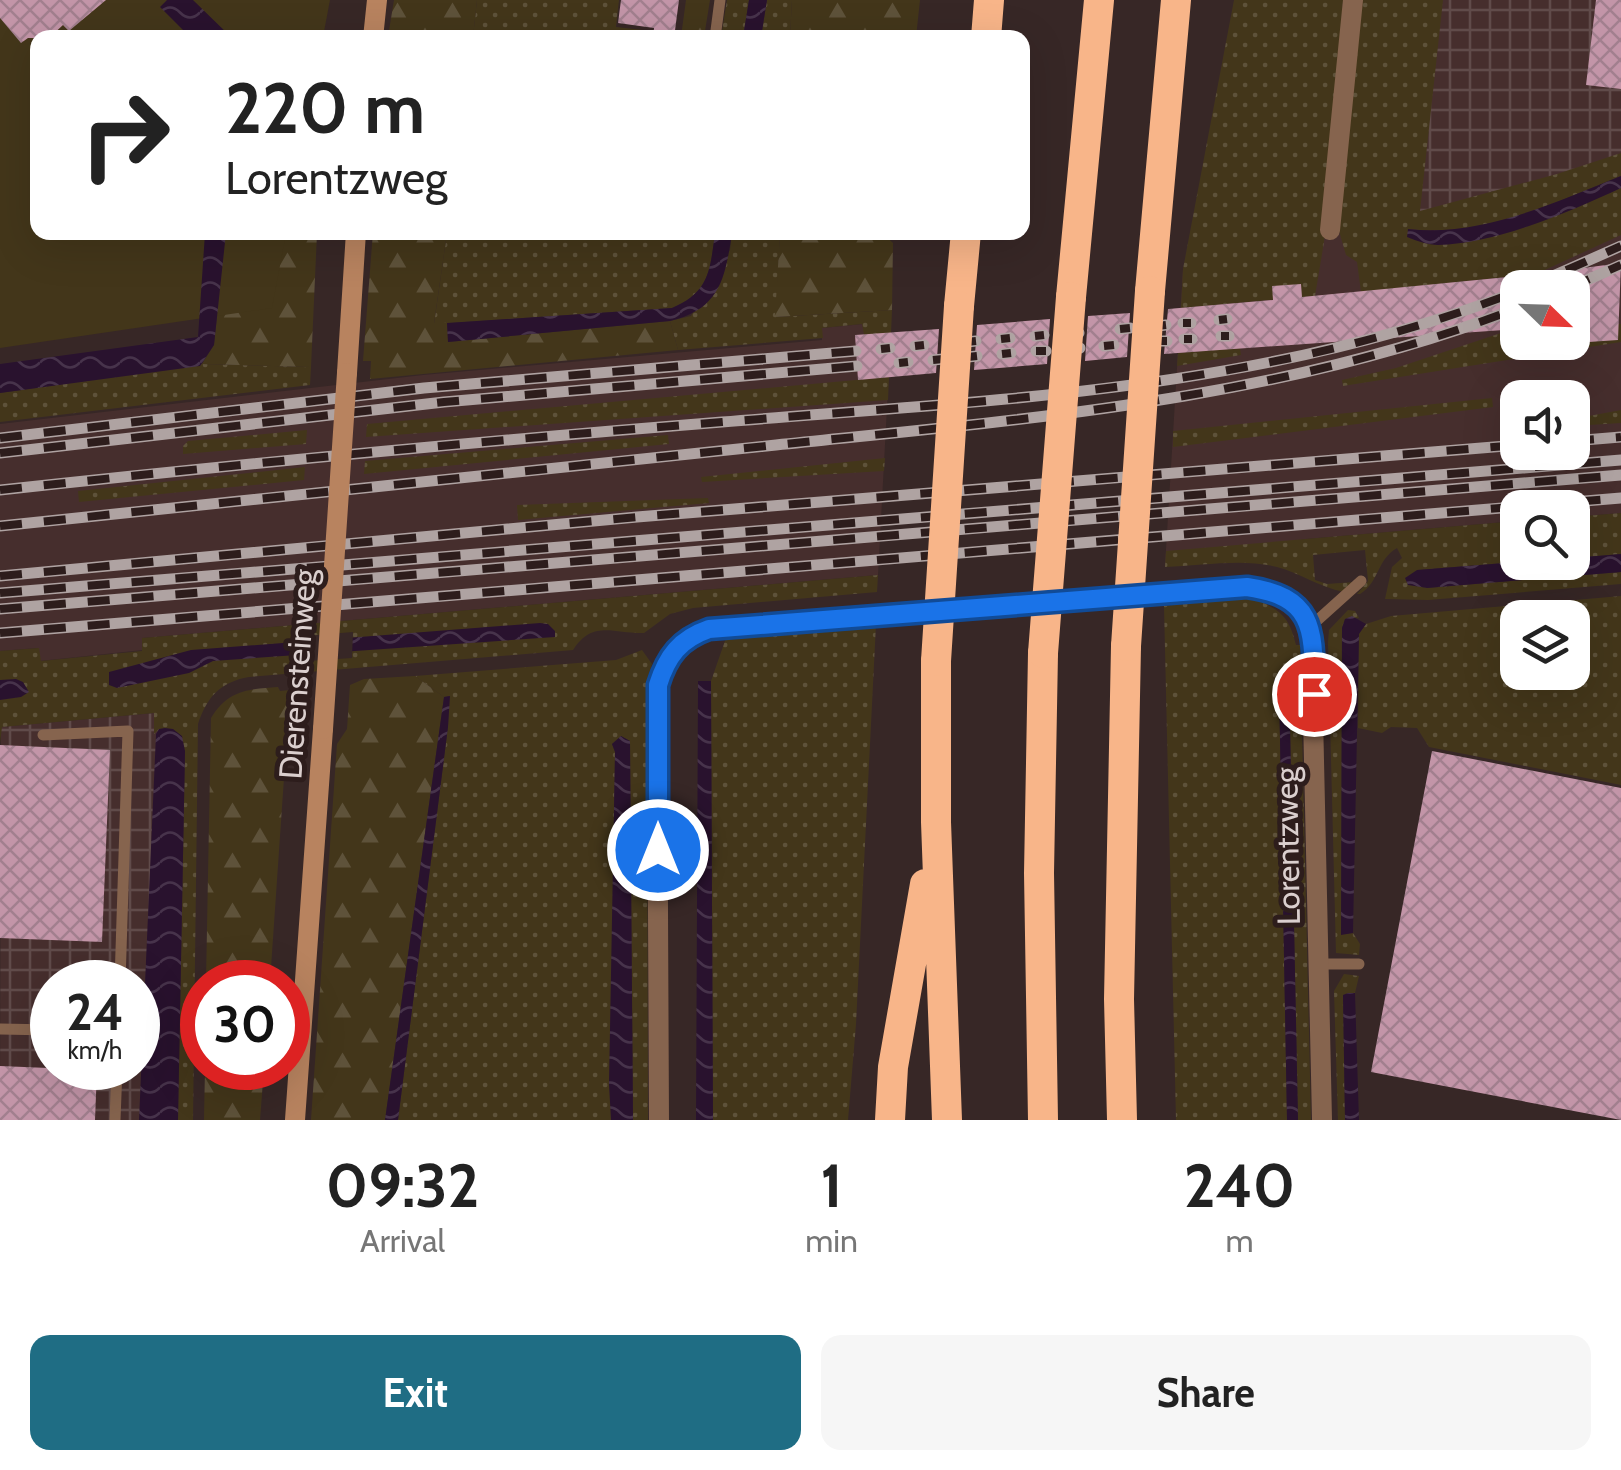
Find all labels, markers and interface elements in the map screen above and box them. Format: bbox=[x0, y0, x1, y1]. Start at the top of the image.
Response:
text: 220 m bbox=[225, 65, 425, 151]
icon: right bbox=[60, 70, 190, 200]
text: Lorentzweg bbox=[225, 151, 448, 205]
north arrow bbox=[1500, 270, 1590, 360]
map controls bbox=[1500, 270, 1590, 690]
button: sound bbox=[1500, 380, 1590, 470]
button: search bbox=[1500, 490, 1590, 580]
street label: Dierensteinweg bbox=[270, 567, 324, 780]
button: layers bbox=[1500, 600, 1590, 690]
pin bbox=[1272, 652, 1357, 737]
icon: arrive bbox=[1287, 667, 1342, 722]
street label: Lorentzweg bbox=[1266, 765, 1308, 925]
position arrow bbox=[606, 798, 710, 902]
speed limit sign: 30 bbox=[180, 960, 310, 1090]
text: 24 bbox=[66, 982, 124, 1043]
text: km/h bbox=[68, 1035, 122, 1065]
text: 09:32 bbox=[326, 1149, 479, 1222]
text: 1 bbox=[820, 1149, 843, 1222]
text: 240 bbox=[1184, 1149, 1295, 1222]
text: Arrival bbox=[360, 1221, 445, 1260]
text: min bbox=[805, 1221, 858, 1260]
text: m bbox=[1225, 1221, 1253, 1260]
button: Exit bbox=[30, 1335, 801, 1450]
button: Share bbox=[821, 1335, 1591, 1450]

